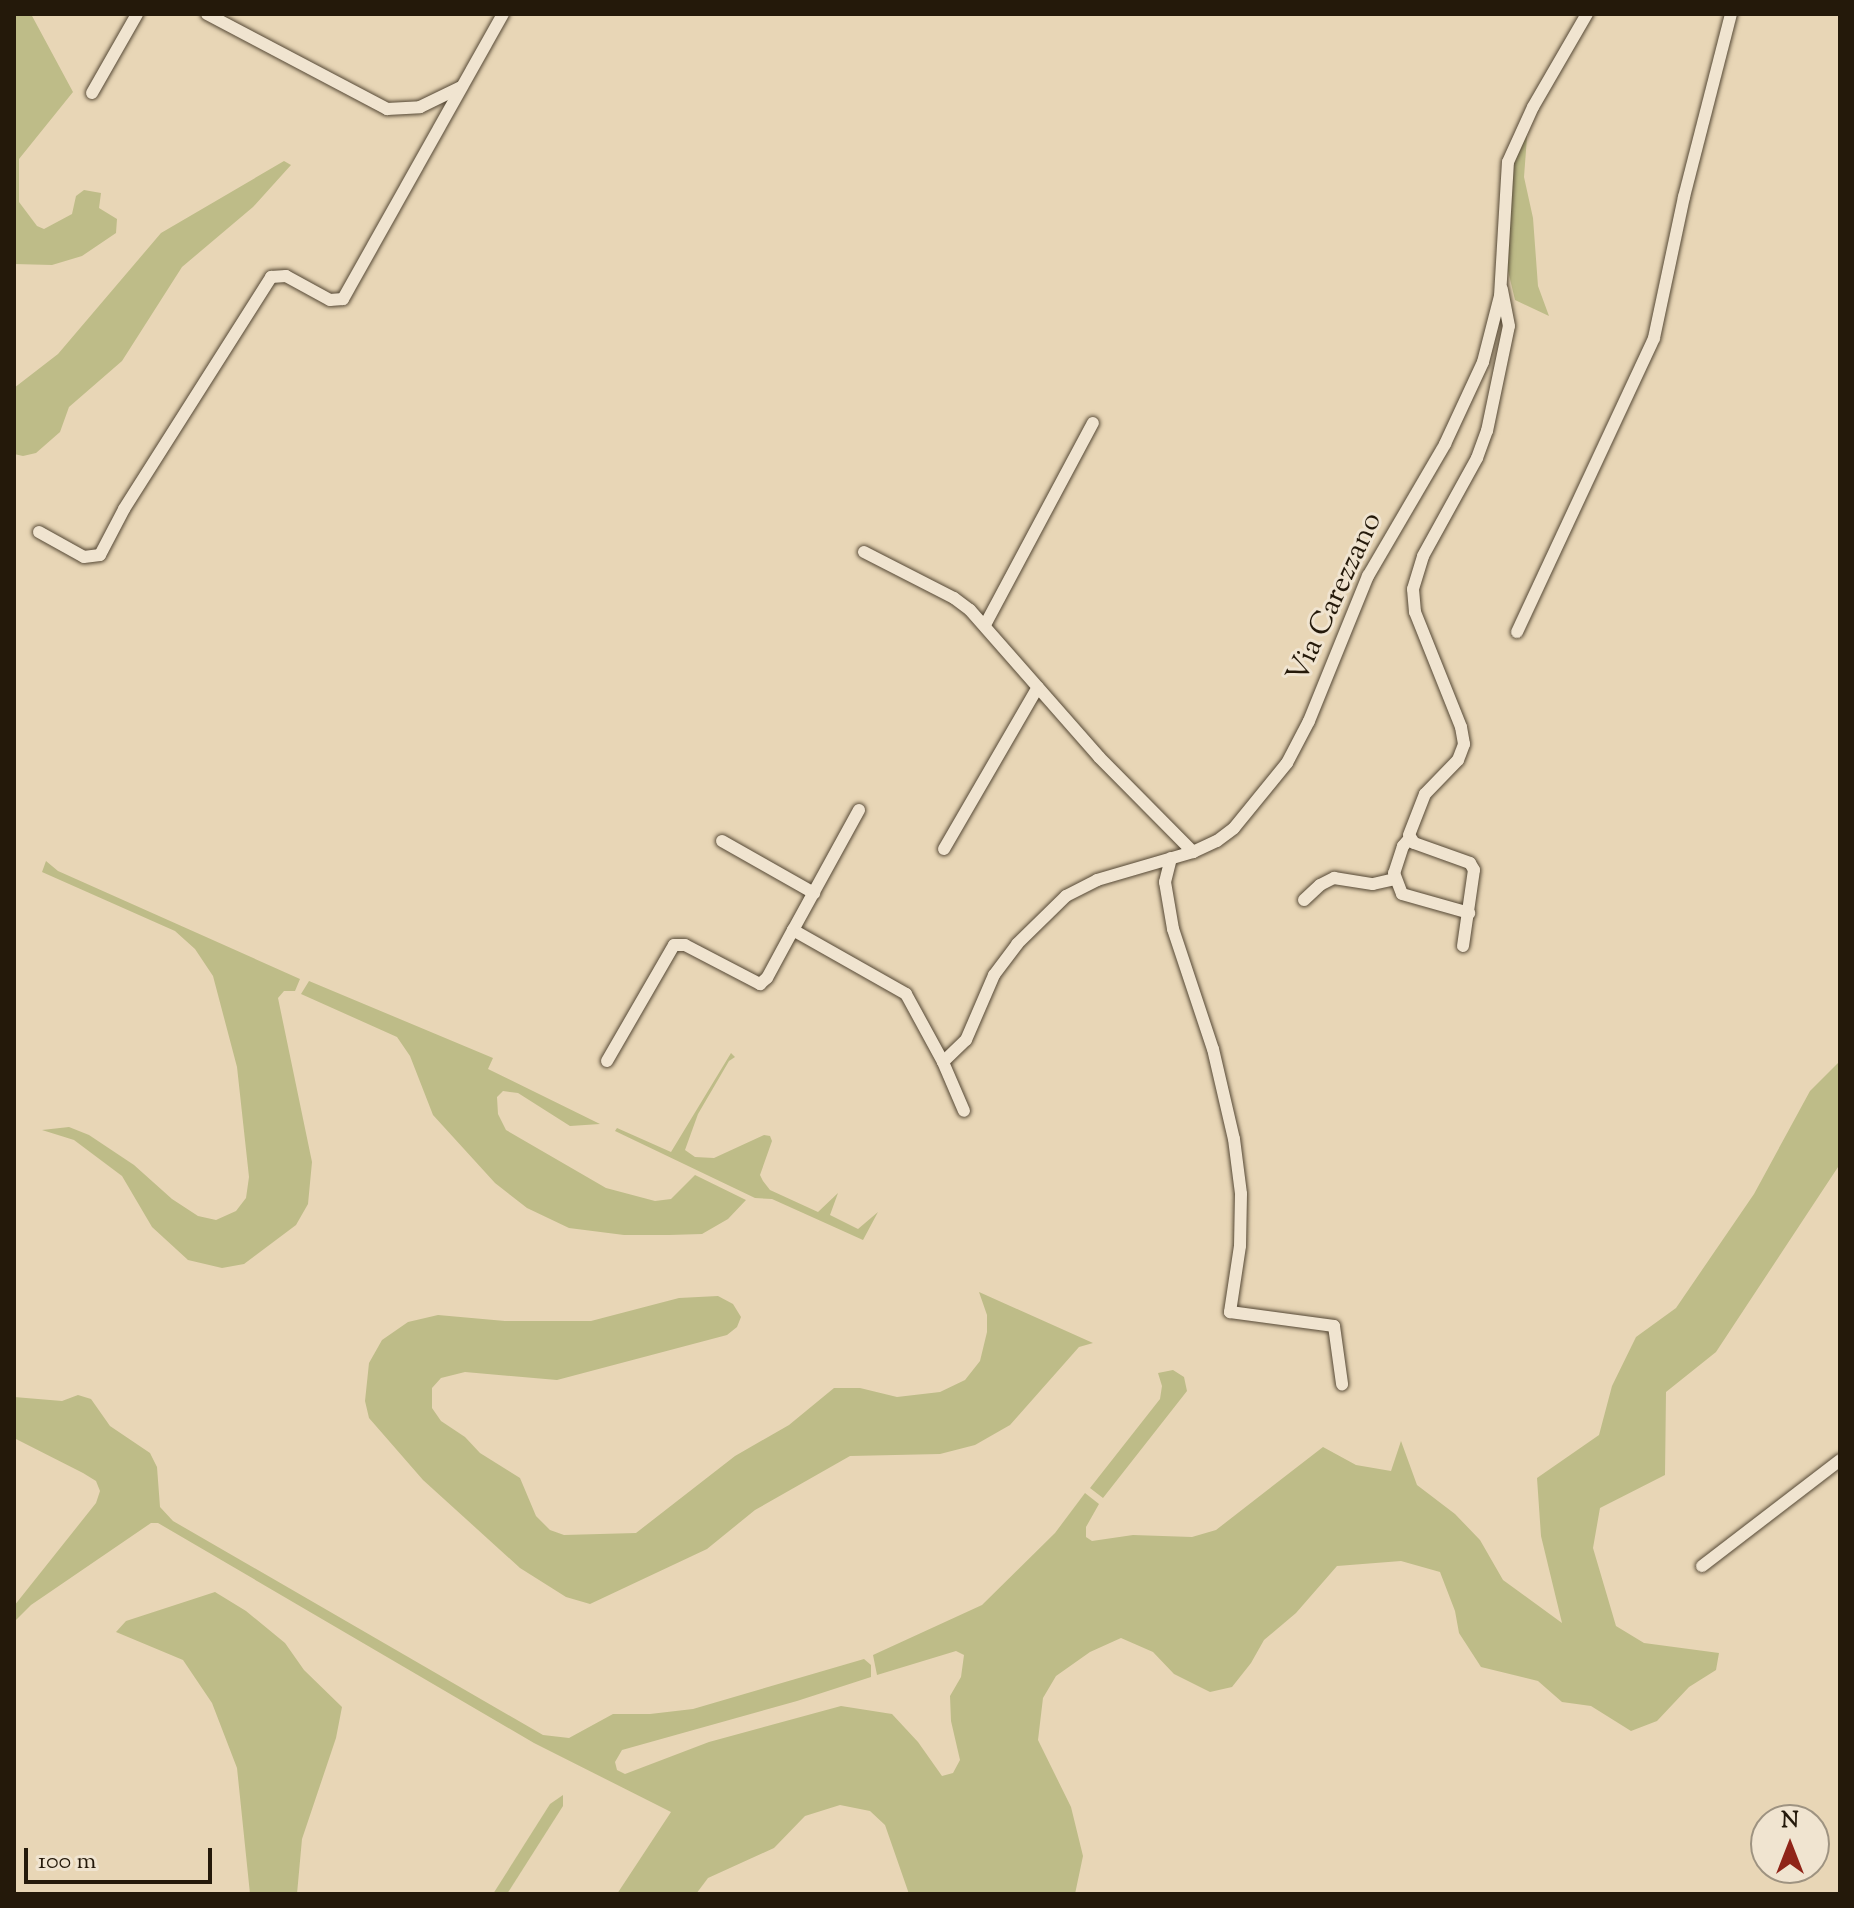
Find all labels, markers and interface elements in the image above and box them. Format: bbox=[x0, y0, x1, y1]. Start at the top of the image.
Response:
street label: Via Carezzano bbox=[1281, 507, 1391, 689]
north arrow bbox=[1750, 1804, 1830, 1884]
text: N bbox=[1781, 1806, 1799, 1838]
scale bar bbox=[28, 1832, 216, 1882]
text: 100 m bbox=[38, 1845, 96, 1879]

